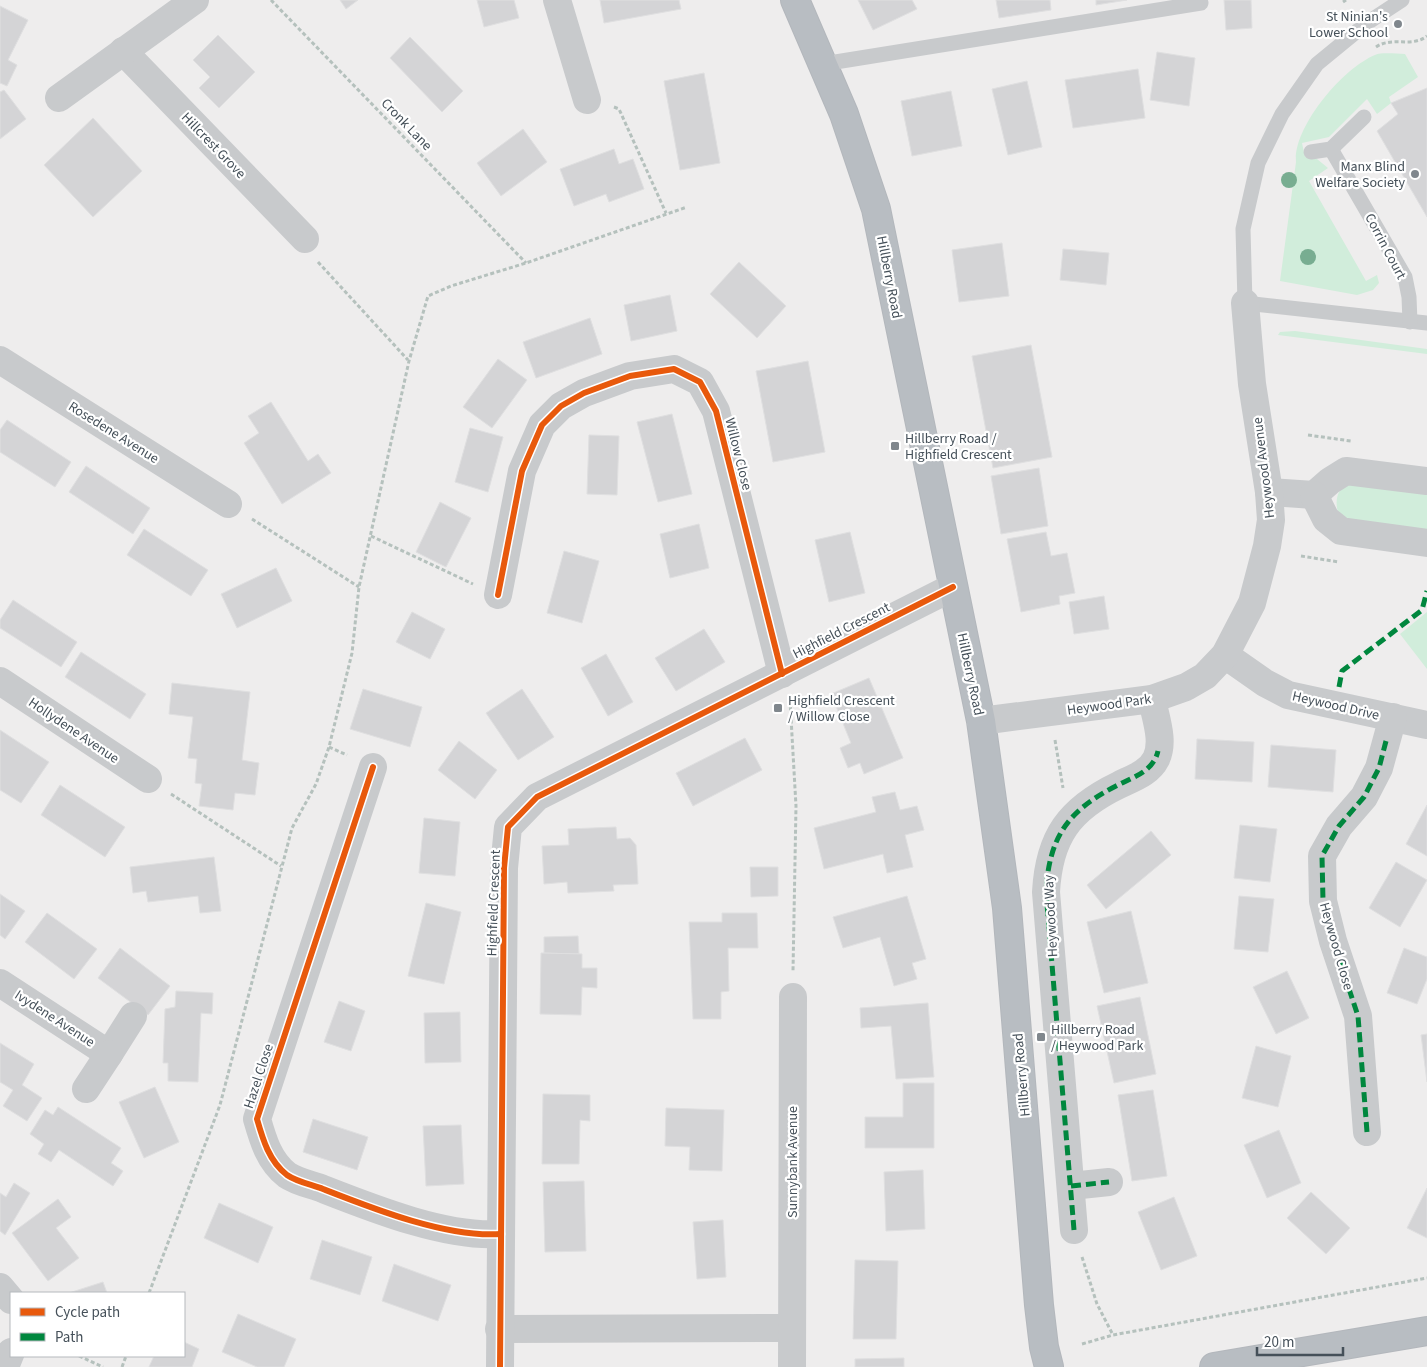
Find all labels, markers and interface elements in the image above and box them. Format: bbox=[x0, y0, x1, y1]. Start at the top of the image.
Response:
place label: St Ninian's Lower School bbox=[1309, 7, 1388, 43]
marker: St Ninian's Lower School bbox=[1392, 18, 1404, 30]
street label: Cronk Lane bbox=[376, 94, 436, 155]
street label: Hillcrest Grove bbox=[176, 108, 250, 183]
place label: Manx Blind Welfare Society bbox=[1315, 157, 1405, 193]
marker: Manx Blind Welfare Society bbox=[1409, 168, 1421, 180]
street label: Corrin Court bbox=[1359, 210, 1411, 283]
street label: Hillberry Road bbox=[871, 234, 907, 320]
street label: Rosedene Avenue bbox=[64, 397, 163, 469]
street label: Willow Close bbox=[719, 416, 757, 493]
street label: Heywood Avenue bbox=[1248, 416, 1280, 520]
place label: Hillberry Road / Highfield Crescent bbox=[905, 429, 1012, 465]
marker: Hillberry Road / Highfield Crescent bbox=[889, 440, 901, 452]
street label: Highfield Crescent bbox=[789, 598, 894, 664]
street label: Hillberry Road bbox=[952, 631, 989, 717]
street label: Heywood Drive bbox=[1290, 686, 1381, 726]
street label: Heywood Park bbox=[1066, 689, 1152, 721]
place label: Highfield Crescent / Willow Close bbox=[788, 691, 895, 727]
street label: Hollydene Avenue bbox=[24, 693, 123, 769]
marker: Highfield Crescent / Willow Close bbox=[772, 702, 784, 714]
street label: Highfield Crescent bbox=[482, 849, 506, 957]
street label: Heywood Way bbox=[1039, 874, 1063, 958]
street label: Heywood Close bbox=[1314, 900, 1358, 993]
street label: Ivydene Avenue bbox=[10, 985, 99, 1052]
place label: Hillberry Road / Heywood Park bbox=[1051, 1020, 1143, 1056]
marker: Hillberry Road / Heywood Park bbox=[1035, 1031, 1047, 1043]
street label: Hillberry Road bbox=[1008, 1032, 1036, 1118]
street label: Hazel Close bbox=[239, 1041, 279, 1111]
street label: Sunnybank Avenue bbox=[783, 1106, 803, 1218]
legend bbox=[10, 1292, 185, 1357]
text: Cycle path bbox=[55, 1302, 120, 1323]
scale bar bbox=[1257, 1324, 1343, 1356]
text: Path bbox=[55, 1327, 83, 1348]
text: 20 m bbox=[1264, 1332, 1294, 1353]

